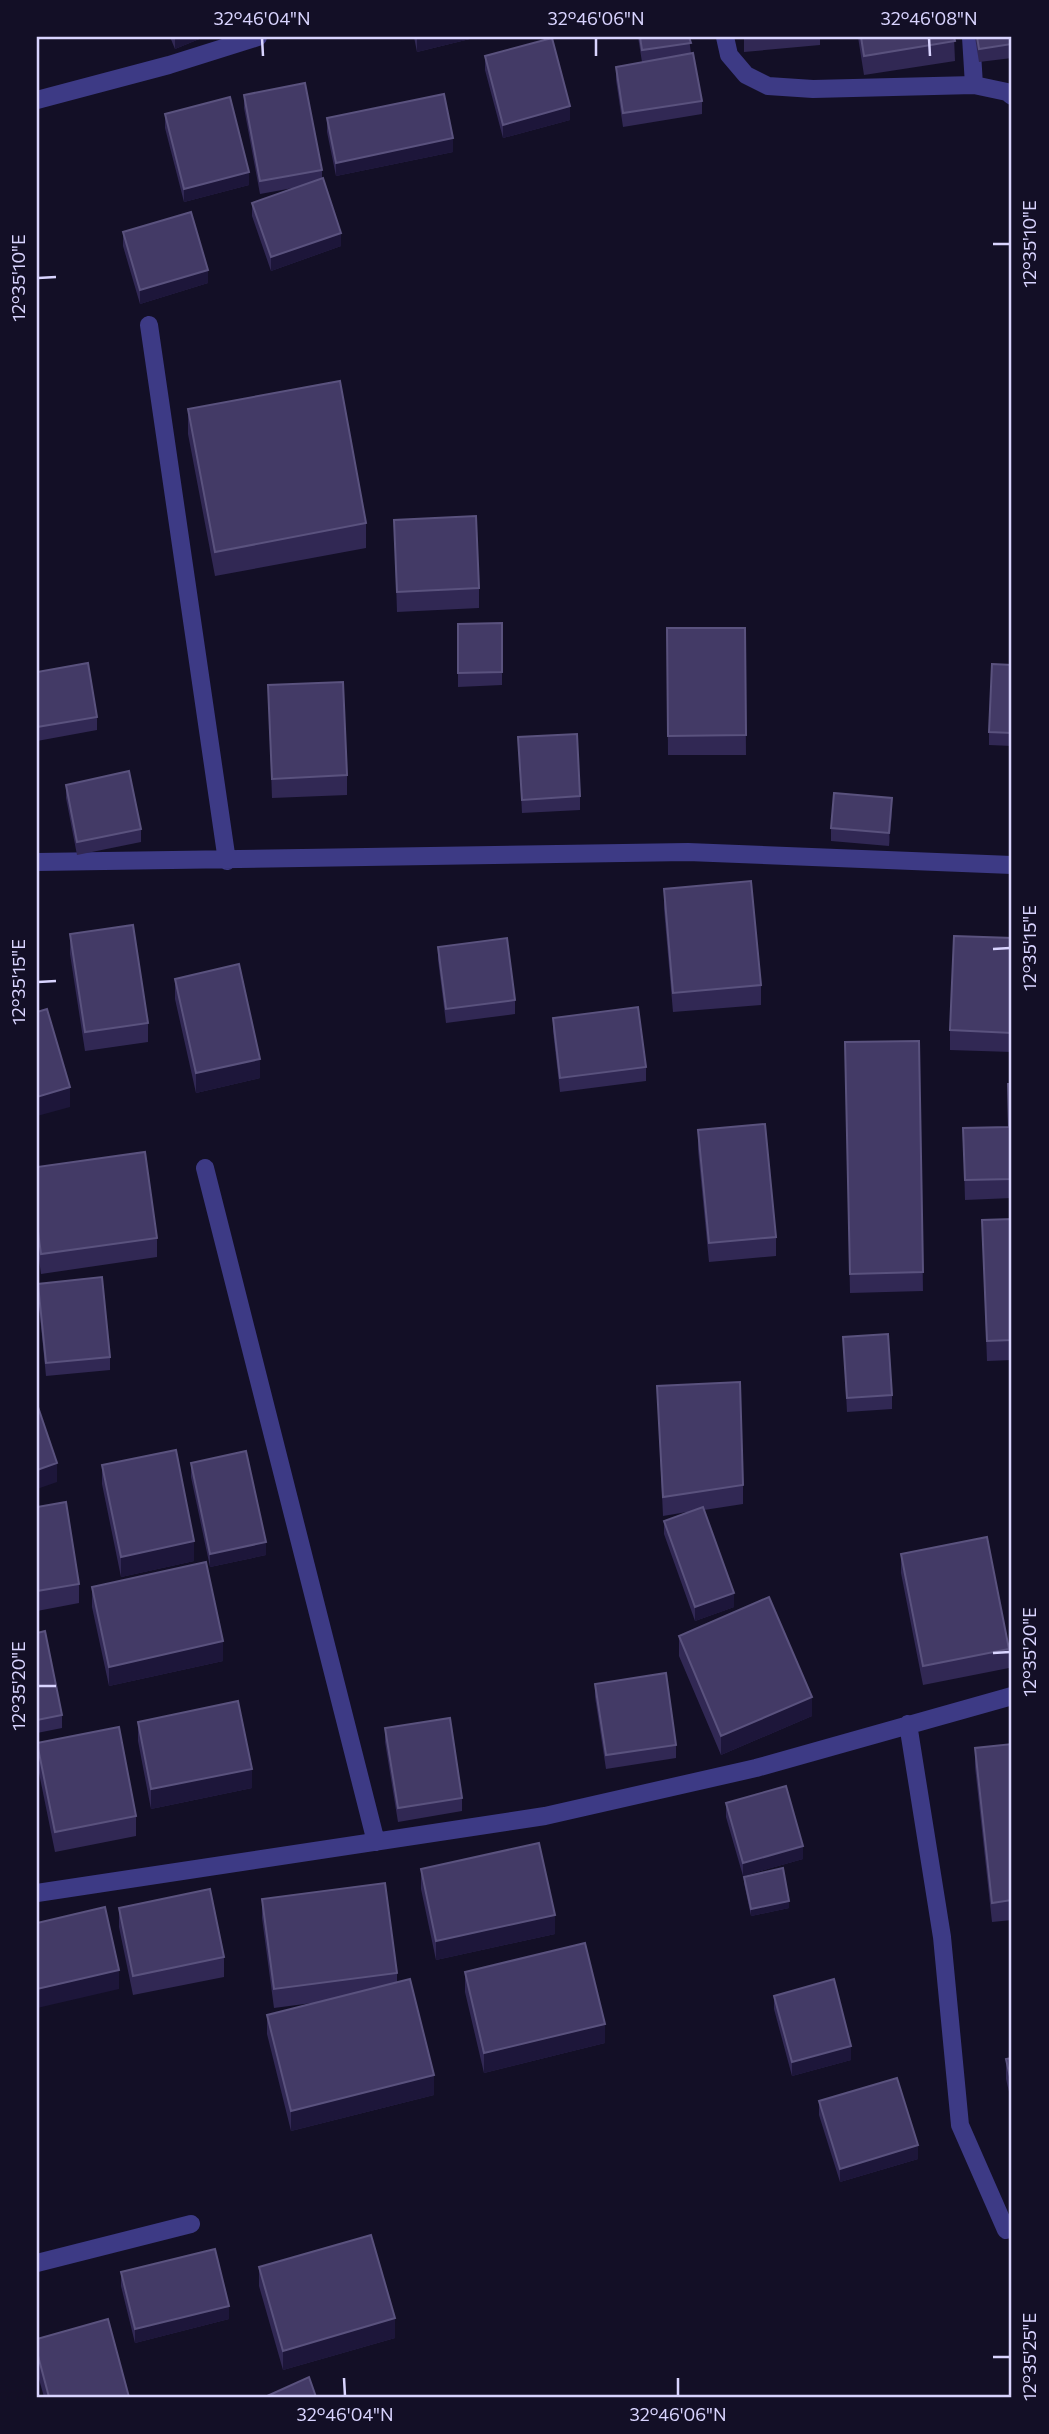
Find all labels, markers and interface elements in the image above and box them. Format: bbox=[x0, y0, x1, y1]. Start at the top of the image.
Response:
text: 32°46'04"N bbox=[214, 7, 310, 29]
text: 32°46'06"N bbox=[547, 7, 645, 29]
text: 32°46'08"N bbox=[880, 7, 978, 29]
text: 12°35'10"E bbox=[1018, 200, 1040, 288]
text: 12°35'10"E bbox=[7, 234, 29, 322]
text: 12°35'15"E bbox=[1018, 905, 1040, 991]
text: 12°35'15"E bbox=[7, 939, 29, 1025]
text: 12°35'20"E bbox=[1018, 1607, 1040, 1697]
text: 12°35'20"E bbox=[7, 1641, 29, 1731]
text: 12°35'25"E bbox=[1018, 2313, 1040, 2401]
text: 32°46'04"N bbox=[297, 2403, 393, 2425]
text: 32°46'06"N bbox=[629, 2403, 727, 2425]

